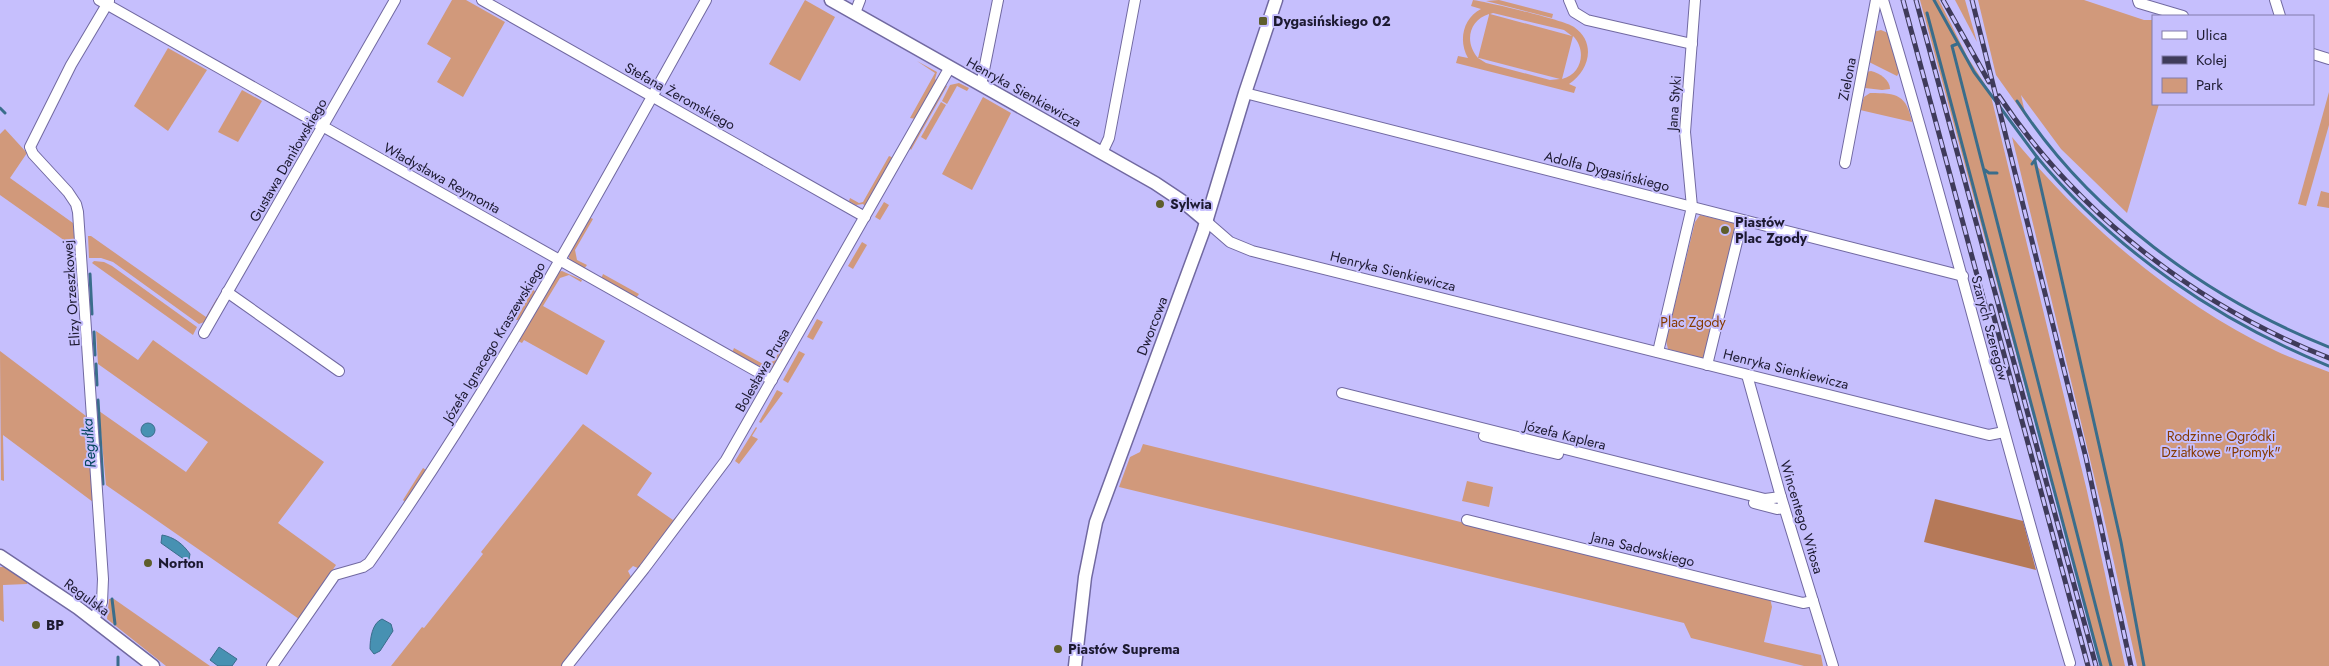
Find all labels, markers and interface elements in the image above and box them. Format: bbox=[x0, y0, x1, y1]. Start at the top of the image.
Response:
place label: Dygasińskiego 02 bbox=[1273, 11, 1391, 31]
marker: Dygasińskiego 02 bbox=[1257, 15, 1269, 27]
legend bbox=[2152, 15, 2314, 105]
text: Ulica bbox=[2196, 24, 2227, 46]
text: Kolej bbox=[2196, 49, 2227, 71]
street label: Henryka Sienkiewicza bbox=[963, 52, 1085, 132]
street label: Zielona bbox=[1833, 56, 1861, 102]
street label: Stefana Żeromskiego bbox=[621, 57, 739, 135]
text: Park bbox=[2196, 74, 2223, 96]
street label: Jana Styki bbox=[1662, 75, 1686, 133]
street label: Gustawa Daniłowskiego bbox=[244, 94, 332, 226]
street label: Władysława Reymonta bbox=[380, 138, 504, 218]
street label: Adolfa Dygasińskiego bbox=[1542, 146, 1672, 196]
place label: Sylwia bbox=[1170, 194, 1212, 214]
marker: Sylwia bbox=[1154, 198, 1166, 210]
place label: Piastów Plac Zgody bbox=[1735, 212, 1808, 248]
marker: Piastów Plac Zgody bbox=[1719, 224, 1731, 236]
street label: Elizy Orzeszkowej bbox=[57, 239, 85, 347]
street label: Henryka Sienkiewicza bbox=[1328, 246, 1458, 296]
street label: Józefa Ignacego Kraszewskiego bbox=[437, 257, 550, 428]
street label: Szarych Szeregów bbox=[1966, 273, 2014, 383]
street label: Dworcowa bbox=[1132, 294, 1172, 358]
park label: Plac Zgody bbox=[1660, 312, 1727, 332]
street label: Bolesława Prusa bbox=[730, 324, 794, 416]
street label: Henryka Sienkiewicza bbox=[1721, 344, 1851, 394]
street label: Józefa Kaplera bbox=[1520, 415, 1608, 455]
water label: Regułka bbox=[76, 417, 102, 469]
park label: Rodzinne Ogródki Działkowe "Promyk" bbox=[2161, 426, 2281, 462]
street label: Wincentego Witosa bbox=[1775, 458, 1829, 576]
street label: Jana Sadowskiego bbox=[1587, 526, 1697, 572]
place label: Norton bbox=[158, 553, 204, 573]
marker: Norton bbox=[142, 557, 154, 569]
street label: Regulska bbox=[60, 574, 114, 620]
place label: BP bbox=[46, 615, 64, 635]
marker: BP bbox=[30, 619, 42, 631]
place label: Piastów Suprema bbox=[1068, 639, 1180, 659]
marker: Piastów Suprema bbox=[1052, 643, 1064, 655]

